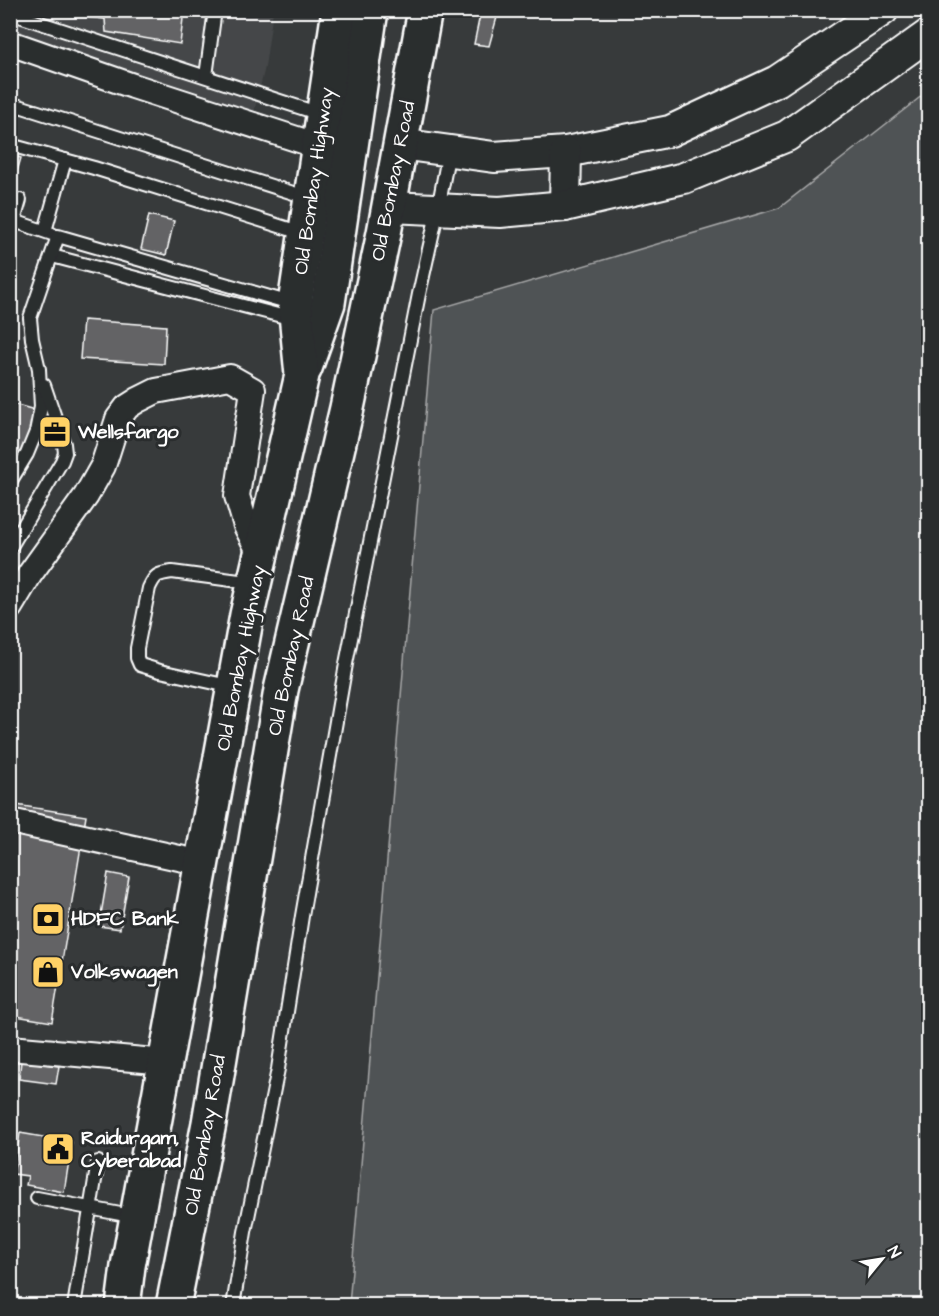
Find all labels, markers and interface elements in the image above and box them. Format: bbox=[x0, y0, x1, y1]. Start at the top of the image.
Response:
street label: Old Bombay Highway bbox=[287, 85, 342, 277]
street label: Old Bombay Road bbox=[364, 99, 423, 263]
office icon: Wellsfargo bbox=[37, 414, 73, 450]
place label: Wellsfargo bbox=[77, 418, 179, 447]
street label: Old Bombay Highway bbox=[209, 563, 274, 754]
street label: Old Bombay Road bbox=[260, 574, 323, 738]
bank icon: HDFC Bank bbox=[30, 901, 66, 937]
place label: HDFC Bank bbox=[71, 905, 179, 933]
shop icon: Volkswagen bbox=[30, 954, 66, 990]
place label: Volkswagen bbox=[70, 958, 178, 987]
street label: Old Bombay Road bbox=[177, 1053, 234, 1217]
place label: Raidurgam, Cyberabad bbox=[81, 1124, 182, 1176]
public building icon: Raidurgam, Cyberabad bbox=[40, 1131, 76, 1167]
north arrow bbox=[852, 1229, 912, 1289]
text: N bbox=[882, 1242, 906, 1262]

